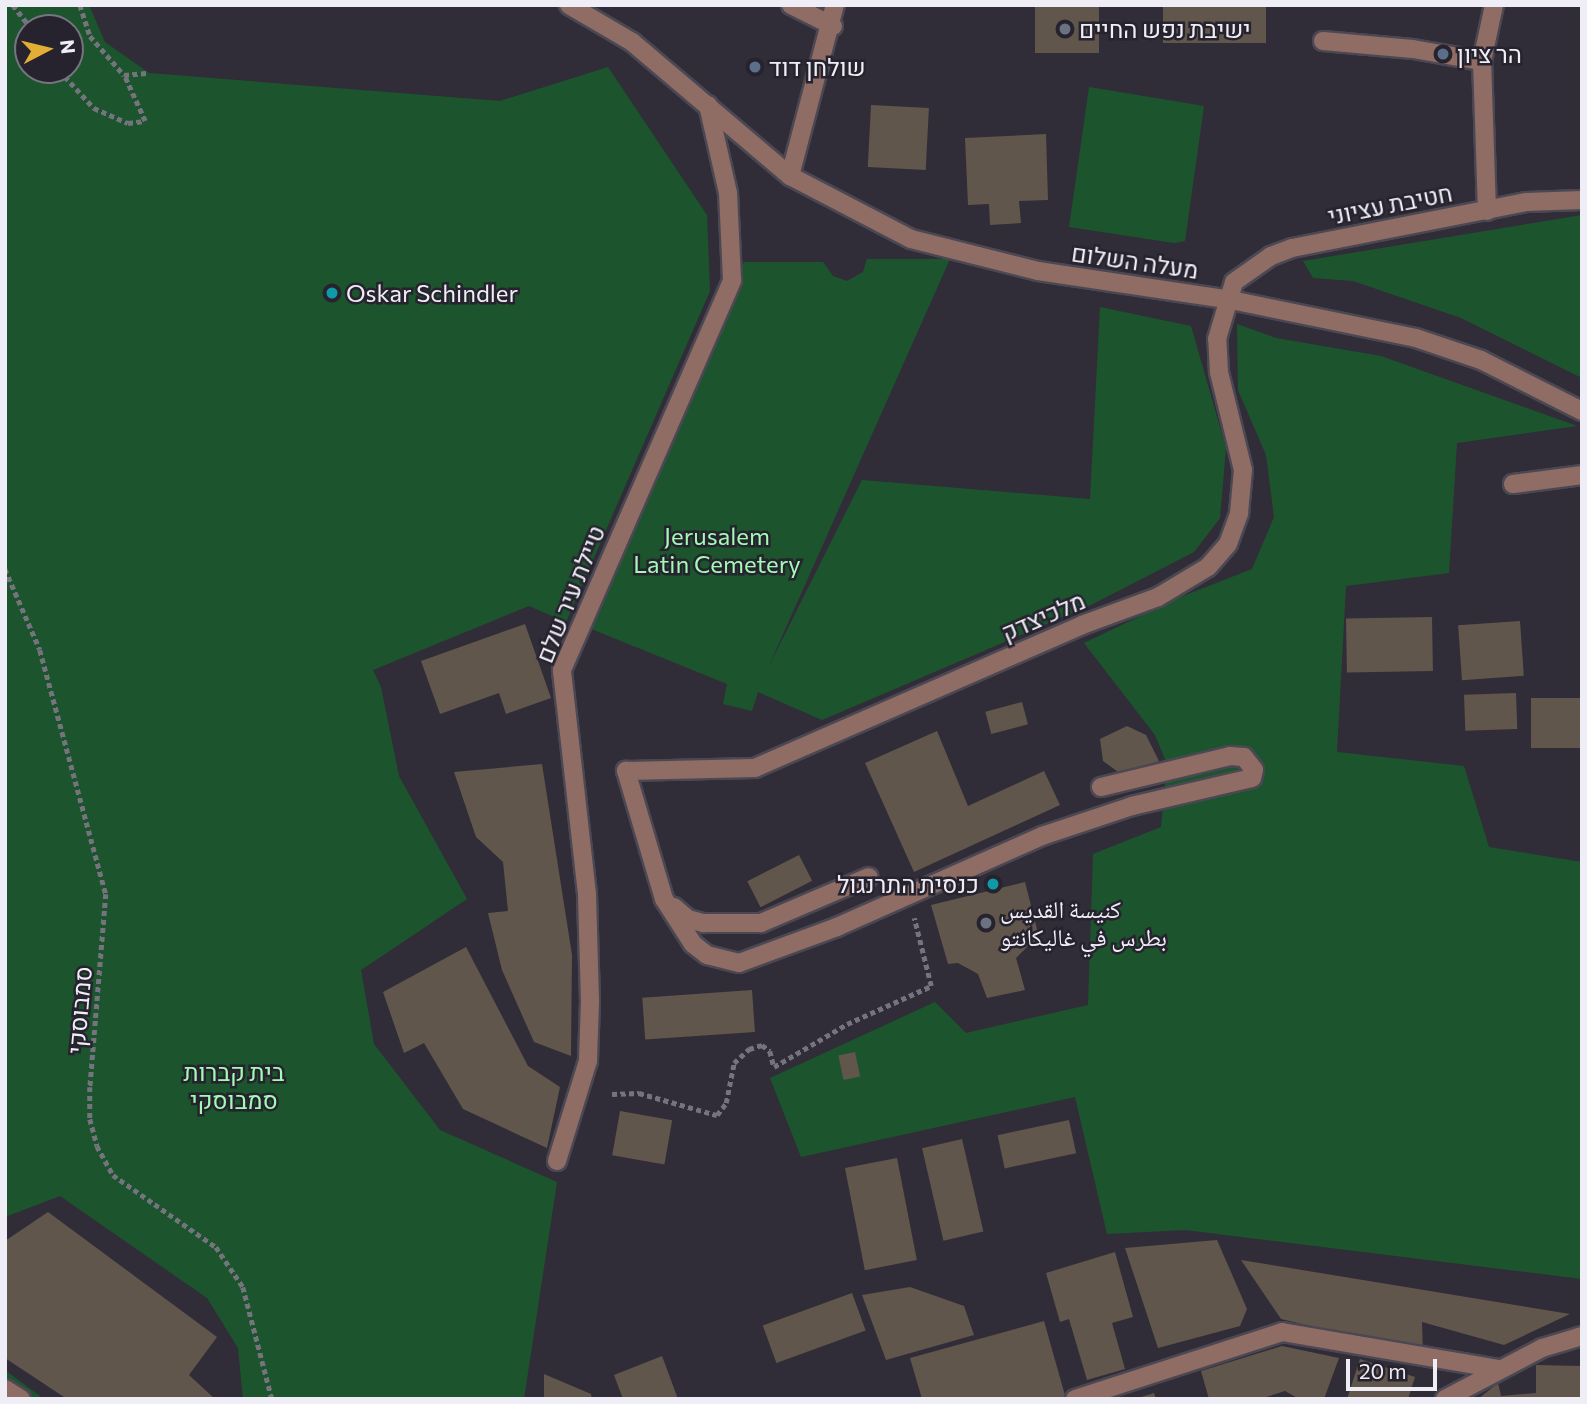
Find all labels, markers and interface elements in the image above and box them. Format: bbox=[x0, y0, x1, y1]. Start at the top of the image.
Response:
north arrow bbox=[14, 14, 84, 84]
place label: ישיבת נפש החיים bbox=[1079, 15, 1251, 43]
marker: ישיבת נפש החיים bbox=[1057, 21, 1073, 37]
text: N bbox=[56, 38, 81, 55]
place label: הר ציון bbox=[1457, 40, 1522, 68]
marker: הר ציון bbox=[1435, 46, 1451, 62]
place label: שולחן דוד bbox=[769, 53, 866, 81]
marker: שולחן דוד bbox=[747, 59, 763, 75]
street label: חטיבת עציוני bbox=[1325, 178, 1455, 230]
street label: מעלה השלום bbox=[1070, 238, 1200, 284]
place label: Oskar Schindler bbox=[346, 279, 518, 307]
marker: Oskar Schindler bbox=[324, 285, 340, 301]
street label: טיילת עיר שלם bbox=[529, 521, 611, 667]
park label: Jerusalem Latin Cemetery bbox=[633, 522, 801, 578]
street label: מלכיצדק bbox=[997, 586, 1089, 646]
place label: כנסית התרנגול bbox=[837, 870, 979, 898]
marker: כנסית התרנגול bbox=[985, 876, 1001, 892]
place label: كنيسة القديس بطرس في غاليكانتو bbox=[1000, 895, 1167, 951]
marker: كنيسة القديس بطرس في غاليكانتو bbox=[978, 915, 994, 931]
street label: סמבוסקי bbox=[61, 965, 97, 1055]
park label: בית קברות סמבוסקי bbox=[184, 1058, 284, 1114]
scale bar bbox=[1349, 1344, 1440, 1388]
text: 20 m bbox=[1359, 1358, 1407, 1383]

